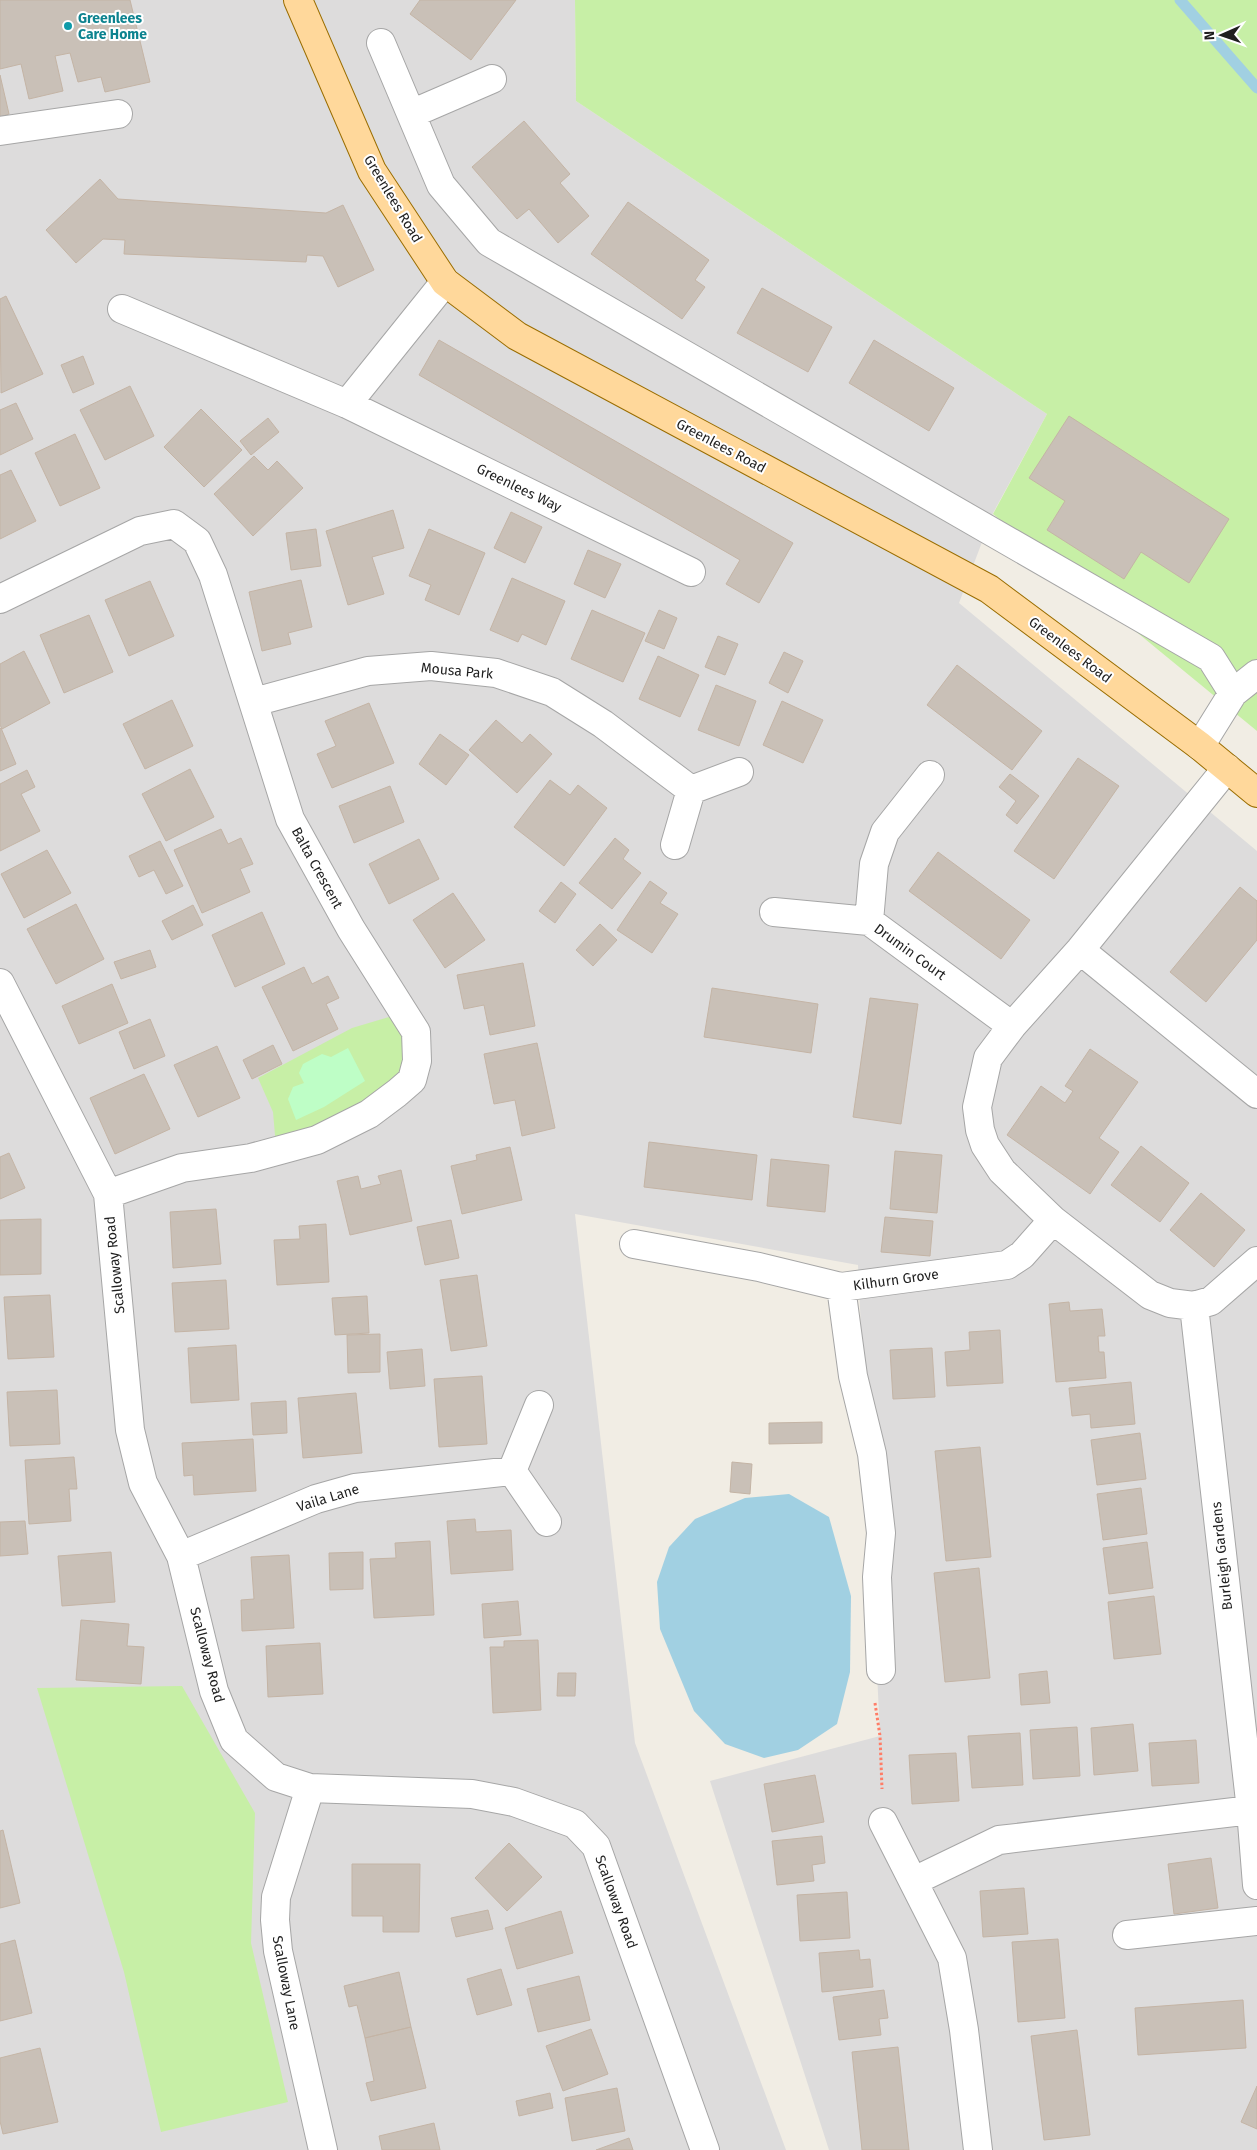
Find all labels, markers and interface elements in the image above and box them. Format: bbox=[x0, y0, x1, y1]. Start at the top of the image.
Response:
place label: Greenlees Care Home bbox=[78, 10, 147, 43]
north arrow bbox=[1197, 10, 1247, 60]
marker: Greenlees Care Home bbox=[62, 20, 74, 32]
text: N bbox=[1201, 30, 1218, 40]
street label: Greenlees Road bbox=[360, 152, 426, 246]
street label: Greenlees Road bbox=[673, 415, 769, 477]
street label: Greenlees Way bbox=[474, 460, 564, 516]
street label: Greenlees Road bbox=[1025, 613, 1115, 687]
street label: Mousa Park bbox=[420, 659, 495, 683]
street label: Balta Crescent bbox=[288, 824, 347, 912]
street label: Drumin Court bbox=[871, 920, 950, 984]
street label: Scalloway Road bbox=[101, 1215, 129, 1315]
street label: Kilhurn Grove bbox=[852, 1266, 940, 1294]
street label: Vaila Lane bbox=[295, 1480, 361, 1516]
street label: Burleigh Gardens bbox=[1208, 1500, 1236, 1611]
street label: Scalloway Road bbox=[186, 1605, 228, 1705]
street label: Scalloway Road bbox=[591, 1853, 641, 1951]
street label: Scalloway Lane bbox=[268, 1934, 304, 2032]

